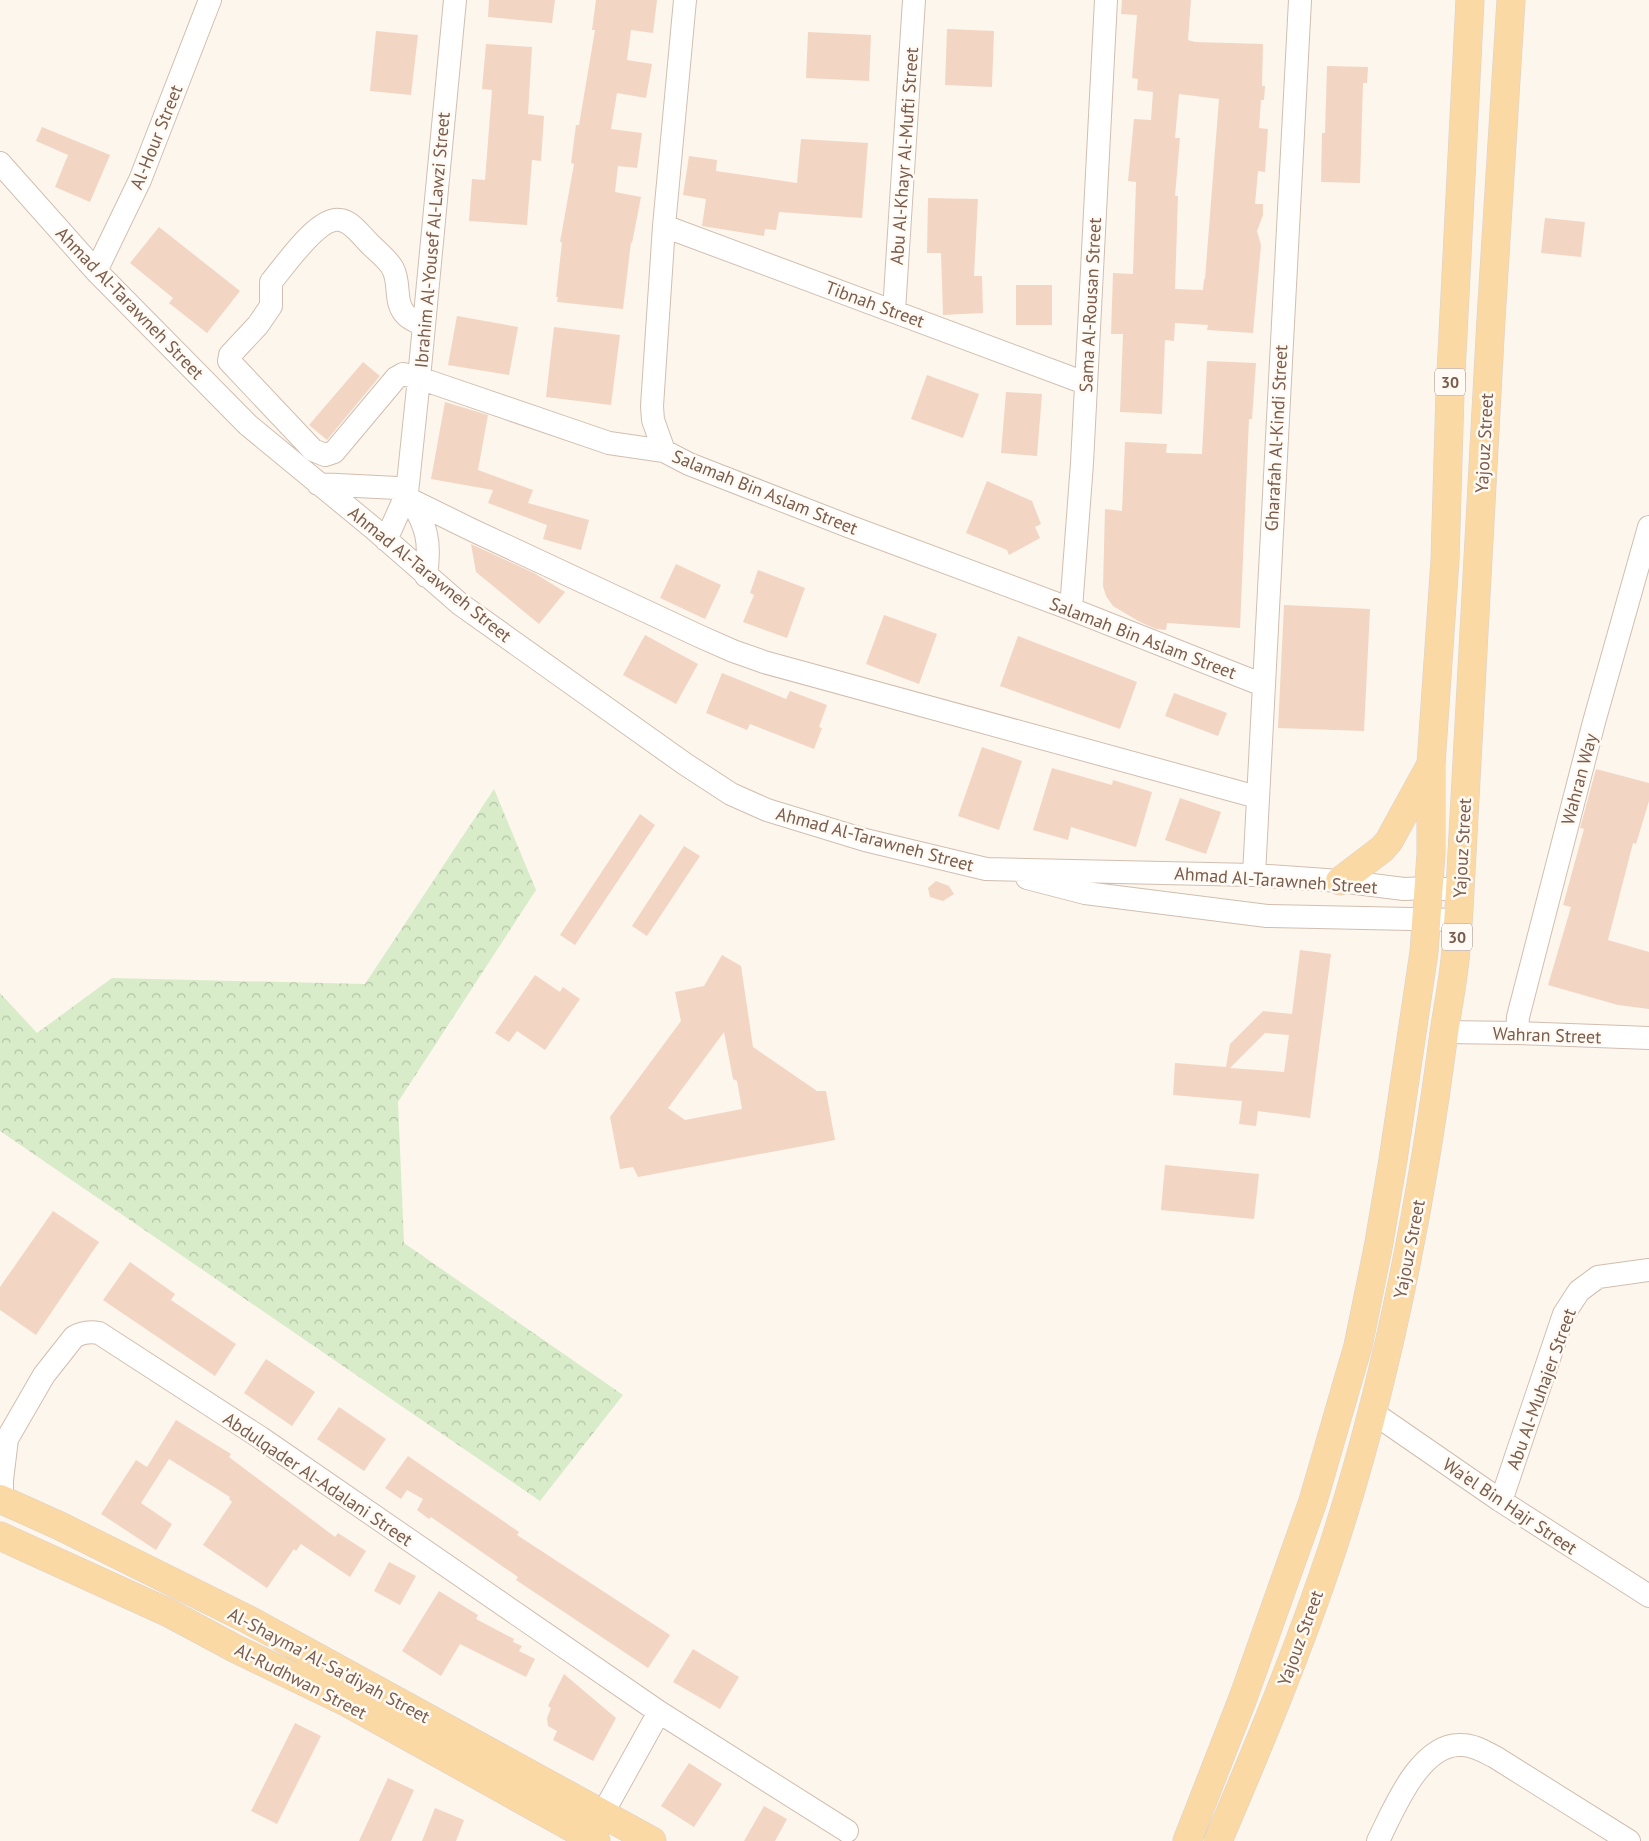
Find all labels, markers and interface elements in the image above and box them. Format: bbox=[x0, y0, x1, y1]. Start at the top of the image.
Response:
street label: Abu Al-Khayr Al-Mufti Street bbox=[885, 46, 923, 266]
street label: Al-Hour Street bbox=[125, 81, 187, 193]
street label: Ibrahim Al-Yousef Al-Lawzi Street bbox=[409, 111, 455, 369]
street label: Sama Al-Rousan Street bbox=[1074, 217, 1106, 393]
street label: Ahmad Al-Tarawneh Street bbox=[51, 222, 209, 384]
street label: Tibnah Street bbox=[822, 275, 928, 333]
street label: Gharafah Al-Kindi Street bbox=[1260, 344, 1292, 532]
road number: 30 bbox=[1435, 368, 1465, 396]
street label: Yajouz Street bbox=[1470, 392, 1498, 494]
street label: Salamah Bin Aslam Street bbox=[669, 444, 861, 540]
street label: Ahmad Al-Tarawneh Street bbox=[344, 501, 516, 647]
street label: Salamah Bin Aslam Street bbox=[1046, 592, 1240, 684]
street label: Wahran Way bbox=[1556, 730, 1602, 827]
street label: Yajouz Street bbox=[1448, 797, 1476, 899]
street label: Ahmad Al-Tarawneh Street bbox=[774, 802, 976, 876]
street label: Ahmad Al-Tarawneh Street bbox=[1174, 861, 1378, 899]
road number: 30 bbox=[1442, 924, 1472, 950]
street label: Wahran Street bbox=[1492, 1022, 1602, 1048]
street label: Yajouz Street bbox=[1388, 1198, 1430, 1300]
street label: Abu Al-Muhajer Street bbox=[1501, 1305, 1581, 1473]
street label: Abdulqader Al-Adalani Street bbox=[219, 1407, 417, 1551]
street label: Wa'el Bin Hajr Street bbox=[1438, 1453, 1582, 1559]
street label: Yajouz Street bbox=[1272, 1587, 1328, 1689]
street label: Al-Shayma’ Al-Sa’diyah Street bbox=[224, 1602, 434, 1728]
street label: Al-Rudhwan Street bbox=[231, 1638, 371, 1724]

